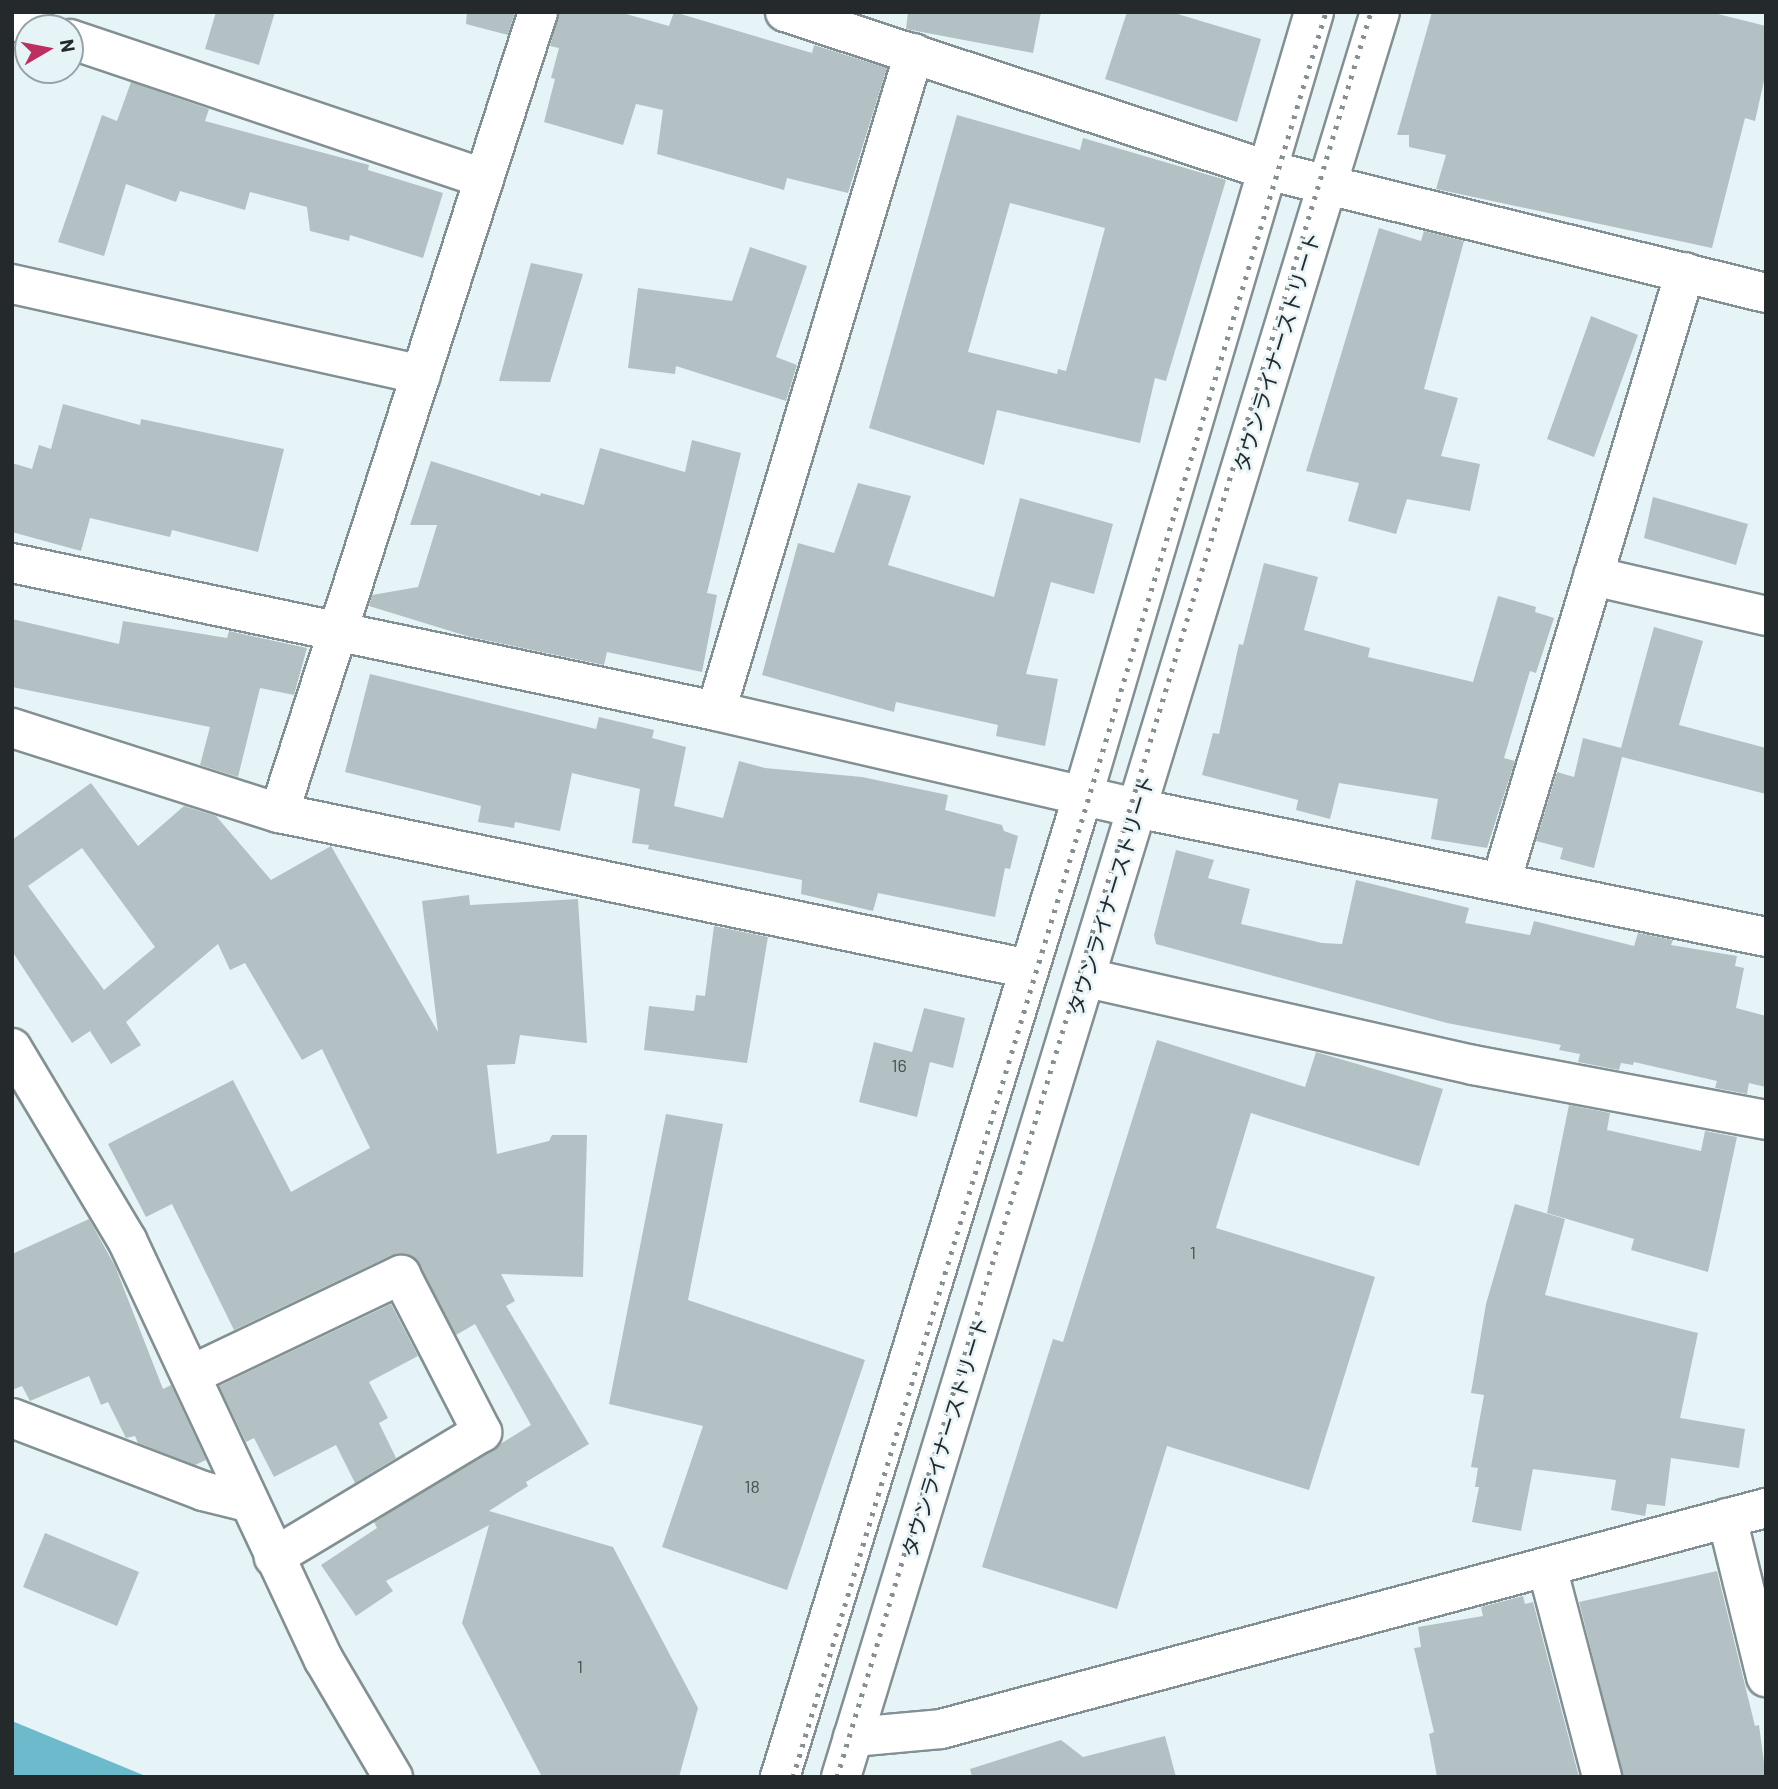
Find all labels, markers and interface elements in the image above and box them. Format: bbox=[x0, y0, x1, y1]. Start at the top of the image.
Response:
north arrow bbox=[14, 14, 84, 84]
text: N bbox=[56, 37, 81, 54]
street label: タウンライナーストリート bbox=[1228, 228, 1326, 476]
street label: タウンライナーストリート bbox=[1062, 771, 1160, 1019]
house number: 16 bbox=[891, 1054, 907, 1076]
house number: 1 bbox=[1190, 1241, 1196, 1263]
street label: タウンライナーストリート bbox=[896, 1313, 994, 1561]
house number: 18 bbox=[744, 1475, 760, 1497]
house number: 1 bbox=[577, 1655, 583, 1677]

